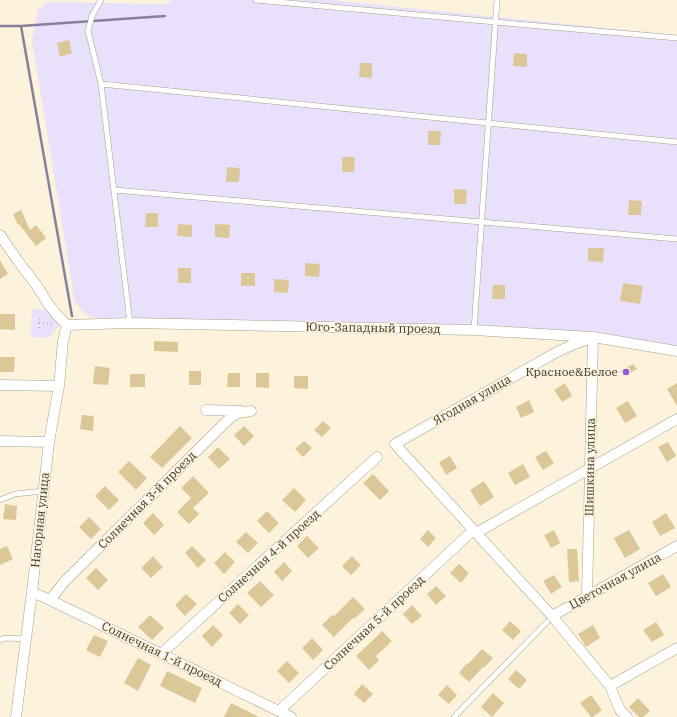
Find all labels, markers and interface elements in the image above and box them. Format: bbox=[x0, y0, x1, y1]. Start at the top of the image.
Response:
street label: Юго-Западный проезд bbox=[305, 319, 441, 336]
place label: Красное&Белое bbox=[525, 364, 618, 379]
marker: Красное&Белое bbox=[621, 367, 631, 377]
street label: Ягодная улица bbox=[430, 371, 514, 428]
street label: Шишкина улица bbox=[581, 417, 598, 516]
street label: Солнечная 3-й проезд bbox=[95, 448, 199, 552]
street label: Нагорная улица bbox=[27, 471, 52, 568]
street label: Солнечная 4-й проезд bbox=[215, 506, 323, 605]
street label: Цветочная улица bbox=[566, 549, 664, 612]
street label: Солнечная 5-й проезд bbox=[320, 572, 427, 673]
street label: Солнечная 1-й проезд bbox=[100, 618, 225, 689]

